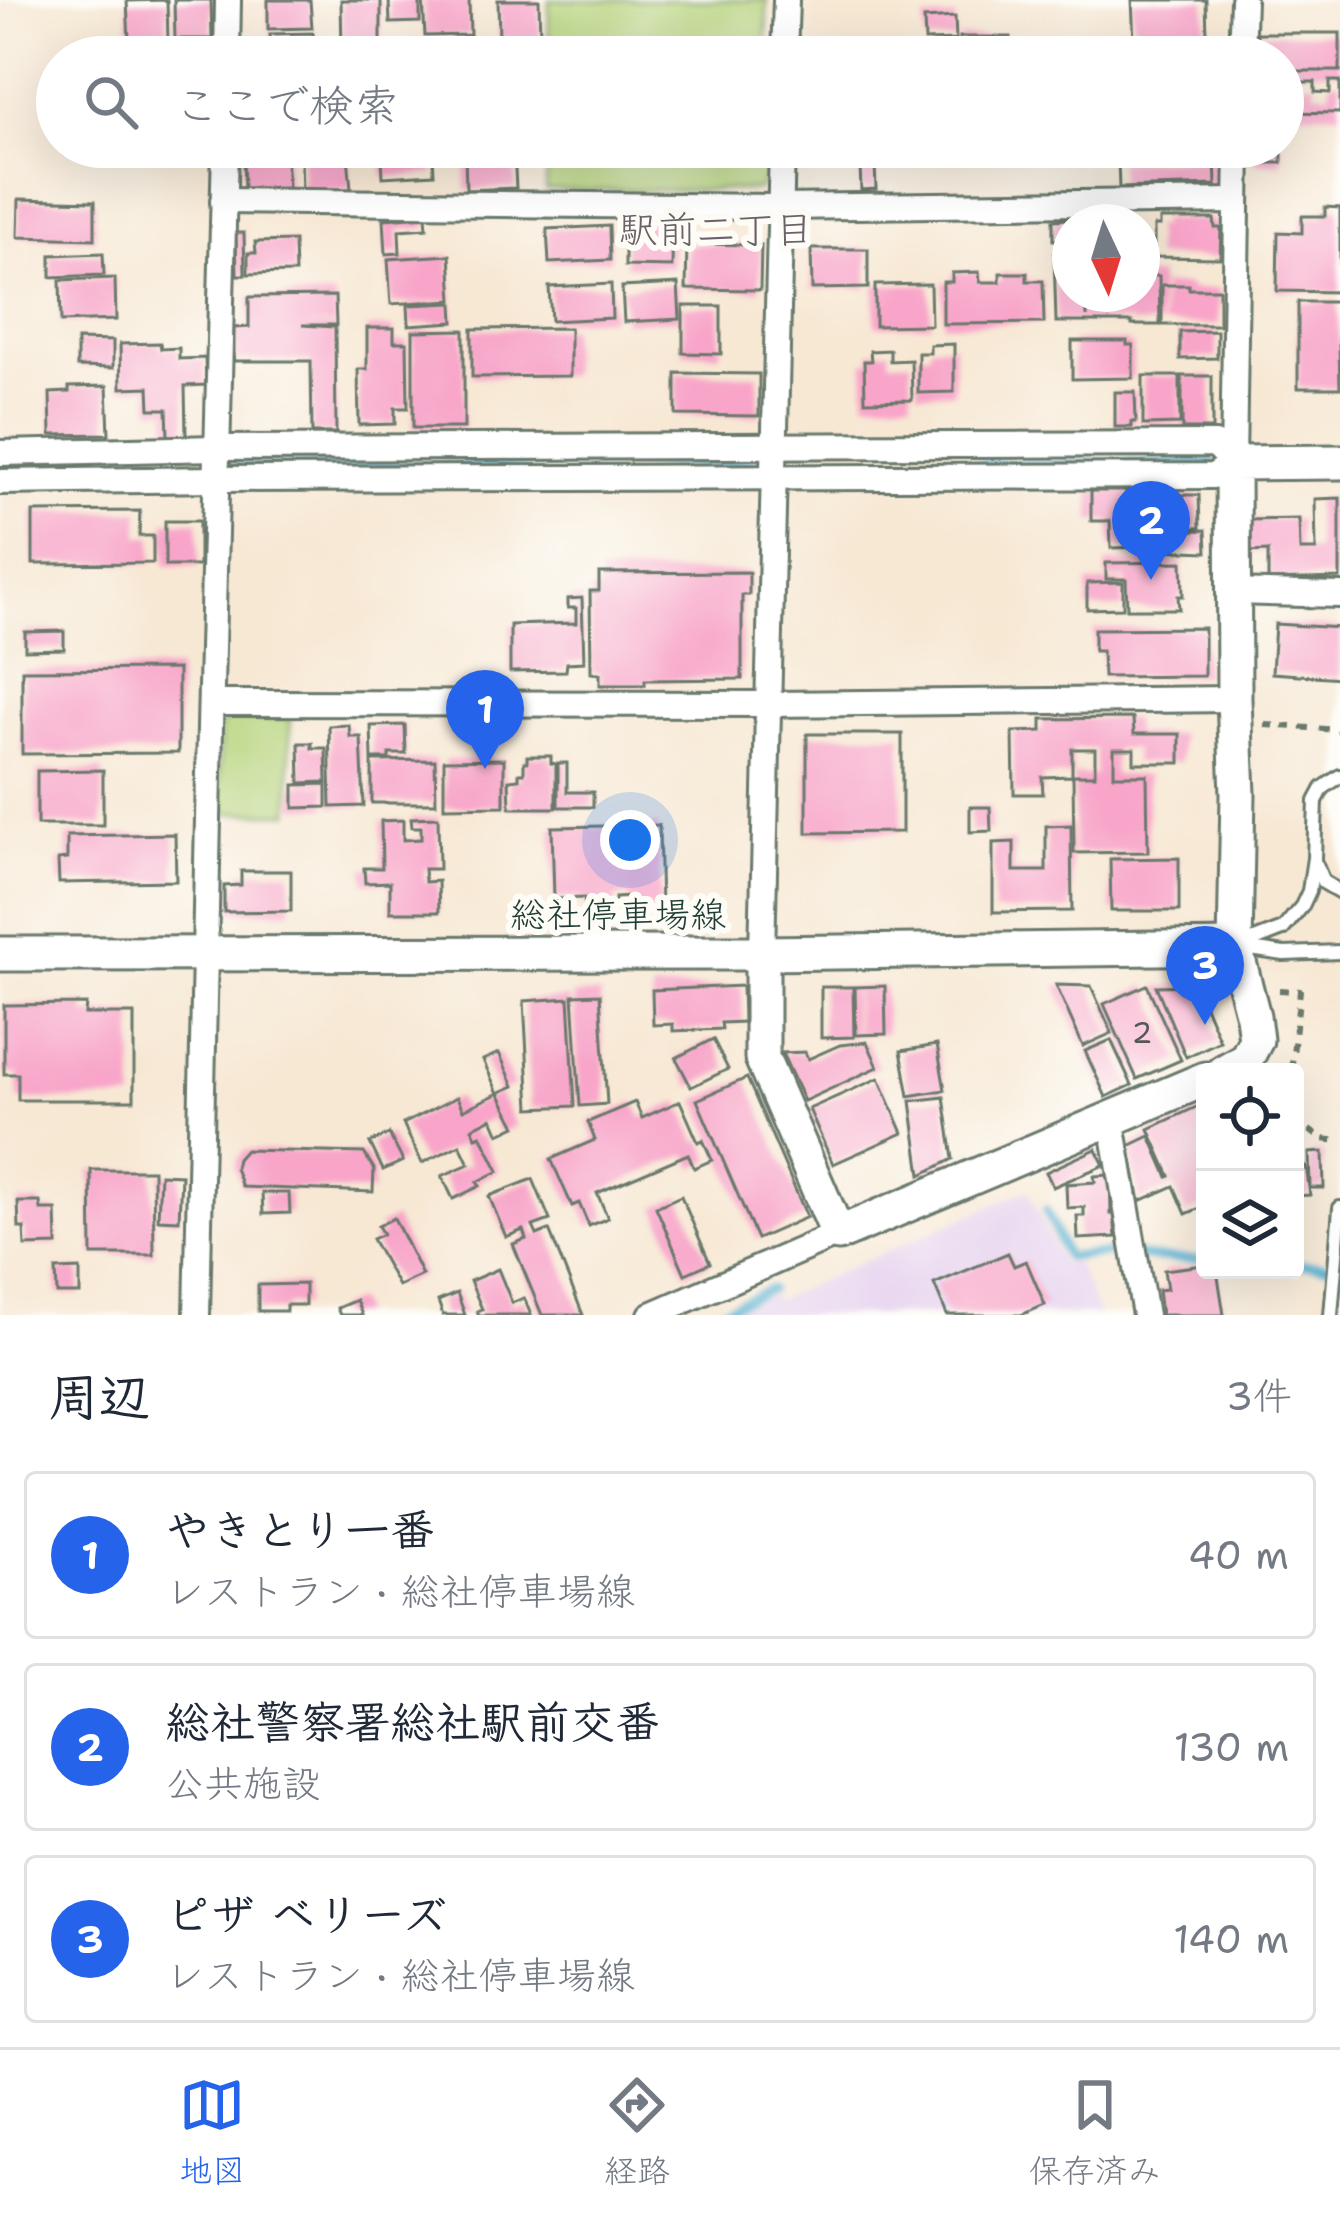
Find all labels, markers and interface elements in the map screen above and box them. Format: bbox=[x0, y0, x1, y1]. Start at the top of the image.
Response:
search box bbox=[36, 36, 1304, 168]
icon: search bbox=[78, 69, 144, 135]
text: ここで検索 bbox=[174, 75, 399, 135]
district label: 駅前二丁目 bbox=[618, 203, 814, 255]
north arrow bbox=[1052, 204, 1160, 312]
pin: 2 bbox=[1112, 481, 1190, 580]
pin: 1 bbox=[446, 670, 524, 769]
your location bbox=[600, 810, 660, 870]
street label: 総社停車場線 bbox=[510, 890, 726, 939]
pin: 3 bbox=[1166, 926, 1244, 1025]
house number: 2 bbox=[1132, 1012, 1153, 1053]
map controls bbox=[1196, 1063, 1304, 1279]
button: locate bbox=[1196, 1063, 1304, 1171]
button: layers bbox=[1196, 1171, 1304, 1279]
text: 周辺 bbox=[48, 1363, 150, 1431]
text: 3件 bbox=[1226, 1370, 1292, 1422]
text: やきとり一番 bbox=[165, 1500, 435, 1560]
text: 1 bbox=[81, 1529, 99, 1581]
text: 40 m bbox=[1188, 1529, 1289, 1581]
text: レストラン · 総社停車場線 bbox=[165, 1565, 635, 1617]
text: 総社警察署総社駅前交番 bbox=[165, 1692, 660, 1752]
text: 2 bbox=[76, 1721, 104, 1773]
text: 130 m bbox=[1174, 1721, 1289, 1773]
text: 公共施設 bbox=[165, 1757, 321, 1809]
text: ピザ ベリーズ bbox=[165, 1884, 447, 1944]
text: 3 bbox=[76, 1913, 104, 1965]
text: 140 m bbox=[1173, 1913, 1289, 1965]
text: レストラン · 総社停車場線 bbox=[165, 1949, 635, 2001]
tab: 地図 bbox=[179, 2072, 245, 2193]
tab: 経路 bbox=[604, 2072, 670, 2193]
tab: 保存済み bbox=[1029, 2072, 1161, 2193]

